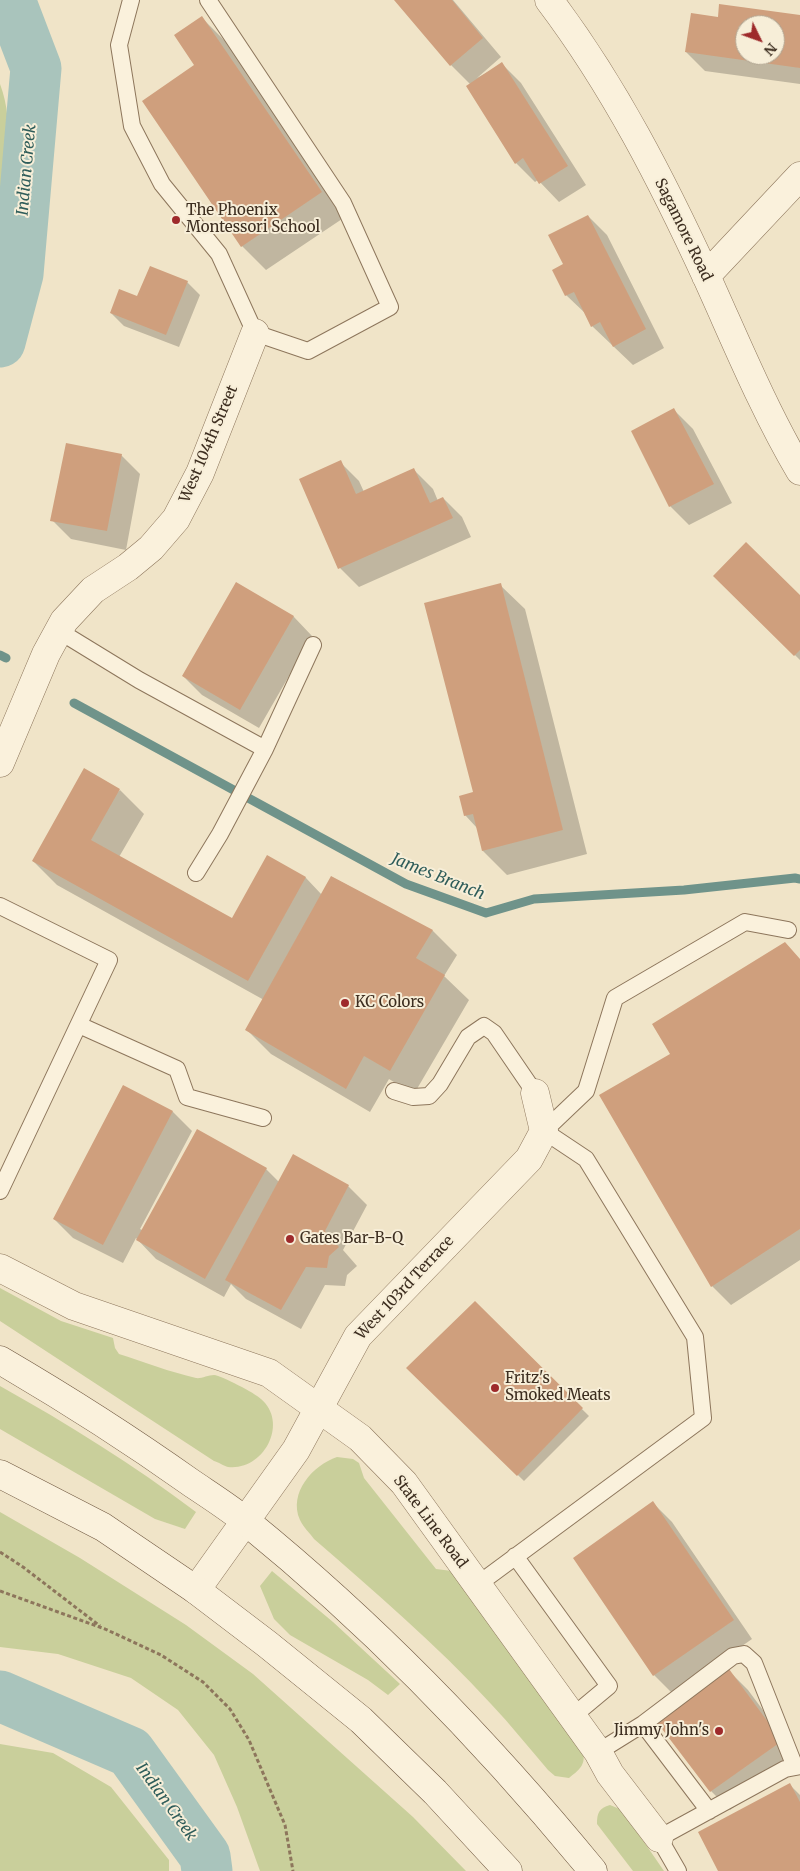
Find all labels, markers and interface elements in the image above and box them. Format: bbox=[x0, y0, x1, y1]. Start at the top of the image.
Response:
north arrow bbox=[735, 15, 785, 65]
text: N bbox=[760, 39, 781, 60]
water label: Indian Creek bbox=[13, 124, 41, 216]
street label: Sagamore Road bbox=[650, 176, 716, 284]
place label: The Phoenix Montessori School bbox=[186, 202, 320, 237]
marker: The Phoenix Montessori School bbox=[170, 214, 182, 226]
street label: West 104th Street bbox=[176, 383, 242, 505]
water label: James Branch bbox=[389, 850, 487, 904]
place label: KC Colors bbox=[355, 994, 424, 1012]
marker: KC Colors bbox=[339, 997, 351, 1009]
place label: Gates Bar-B-Q bbox=[300, 1230, 403, 1248]
street label: West 103rd Terrace bbox=[352, 1232, 458, 1344]
marker: Gates Bar-B-Q bbox=[284, 1233, 296, 1245]
place label: Fritz's Smoked Meats bbox=[505, 1370, 611, 1405]
marker: Fritz's Smoked Meats bbox=[489, 1382, 501, 1394]
street label: State Line Road bbox=[389, 1472, 471, 1572]
place label: Jimmy John's bbox=[614, 1722, 709, 1740]
marker: Jimmy John's bbox=[713, 1725, 725, 1737]
water label: Indian Creek bbox=[131, 1759, 201, 1845]

